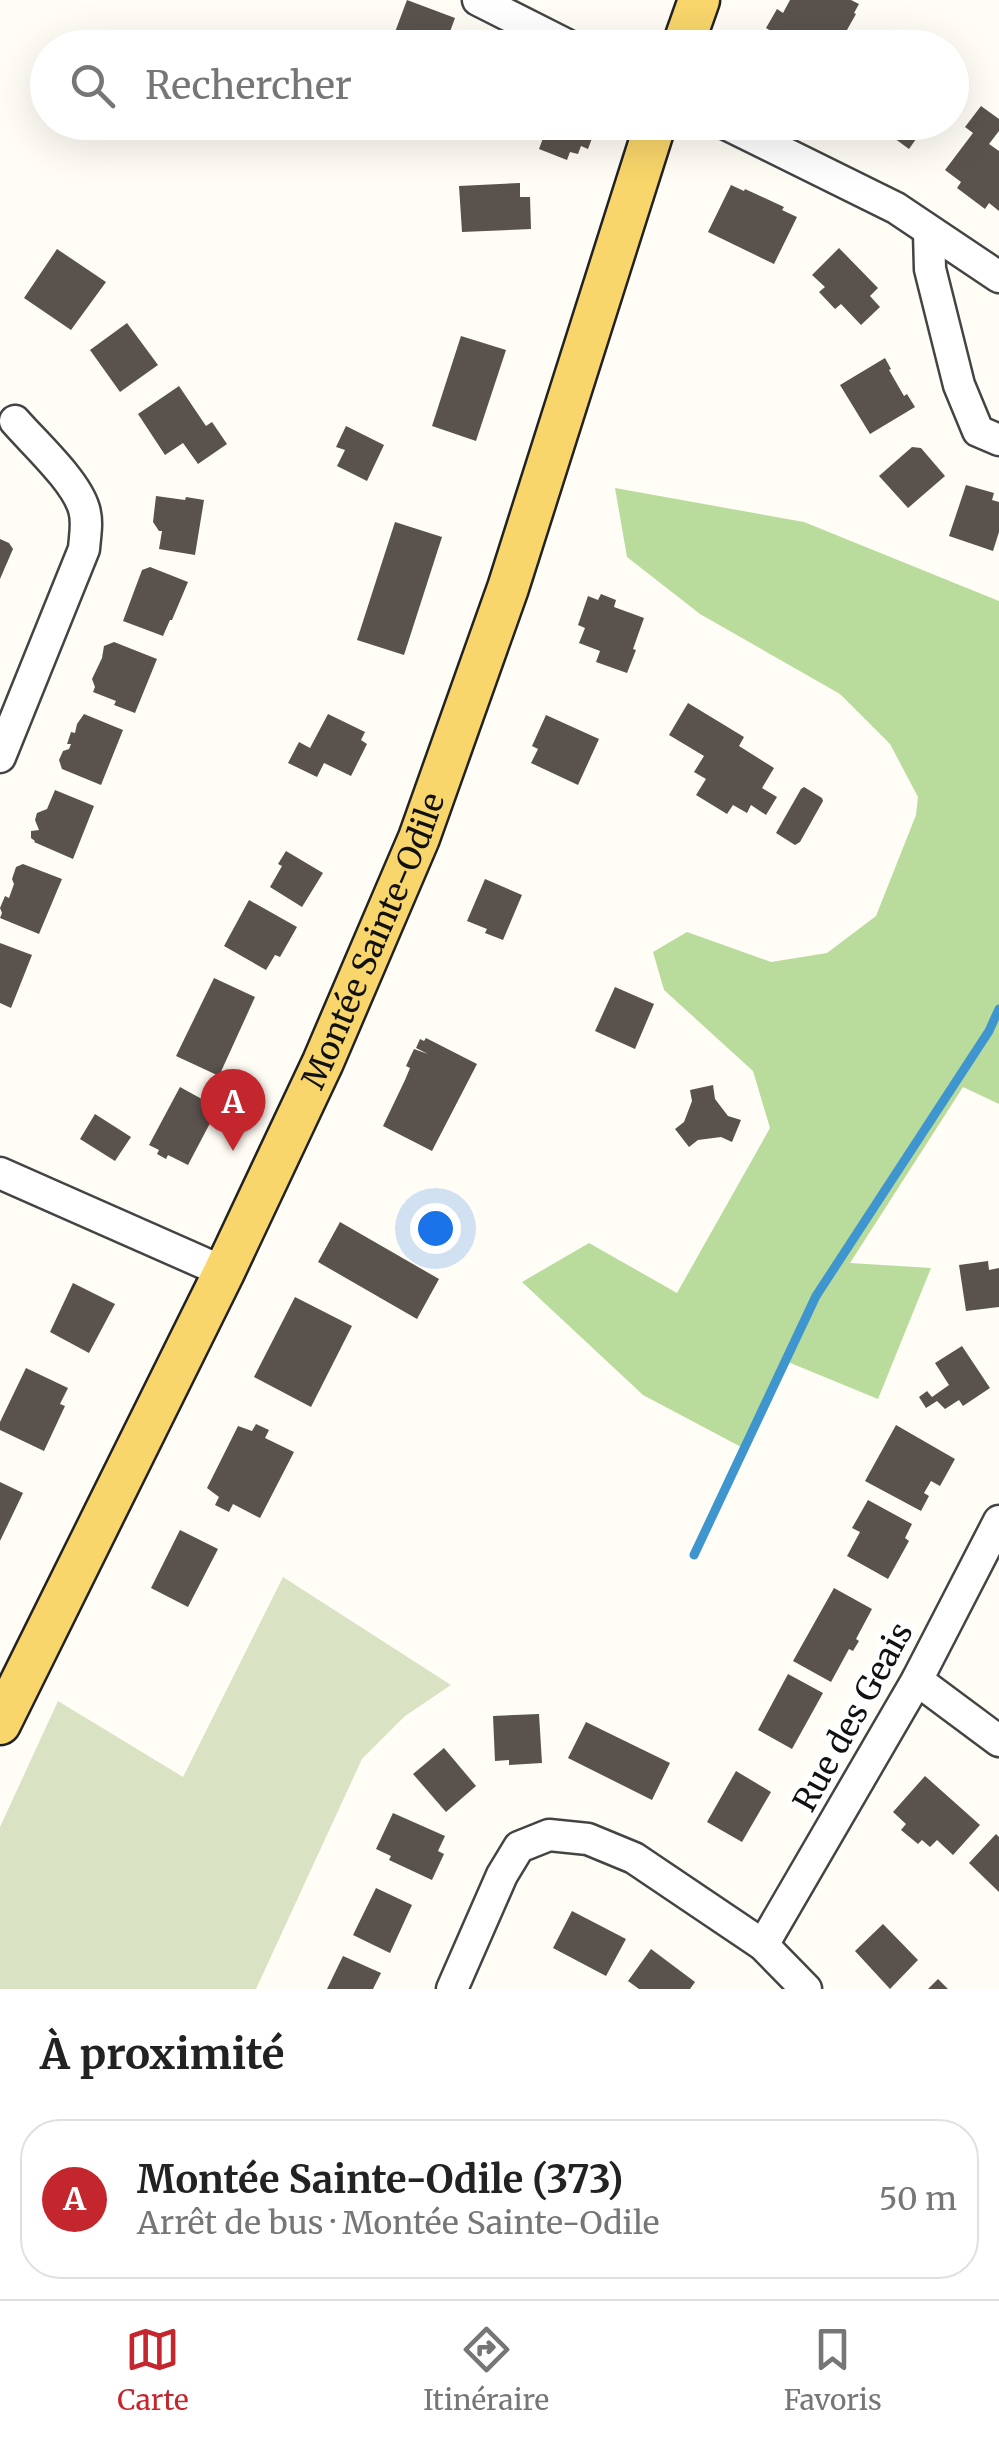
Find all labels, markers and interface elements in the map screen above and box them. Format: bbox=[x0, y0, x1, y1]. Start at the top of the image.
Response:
search box bbox=[30, 30, 969, 140]
icon: search bbox=[65, 58, 120, 113]
text: Rechercher bbox=[145, 62, 352, 109]
street label: Montée Sainte-Odile bbox=[293, 788, 453, 1095]
pin: A bbox=[200, 1068, 266, 1151]
your location bbox=[410, 1203, 461, 1254]
street label: Rue des Geais bbox=[785, 1616, 921, 1818]
text: À proximité bbox=[40, 2028, 284, 2080]
text: Montée Sainte-Odile (373) bbox=[137, 2156, 623, 2203]
text: A bbox=[63, 2179, 86, 2219]
text: 50 m bbox=[879, 2179, 957, 2219]
text: Arrêt de bus · Montée Sainte-Odile bbox=[137, 2203, 660, 2243]
tab: Carte bbox=[117, 2322, 189, 2418]
tab: Itinéraire bbox=[423, 2322, 549, 2418]
tab: Favoris bbox=[784, 2322, 882, 2418]

